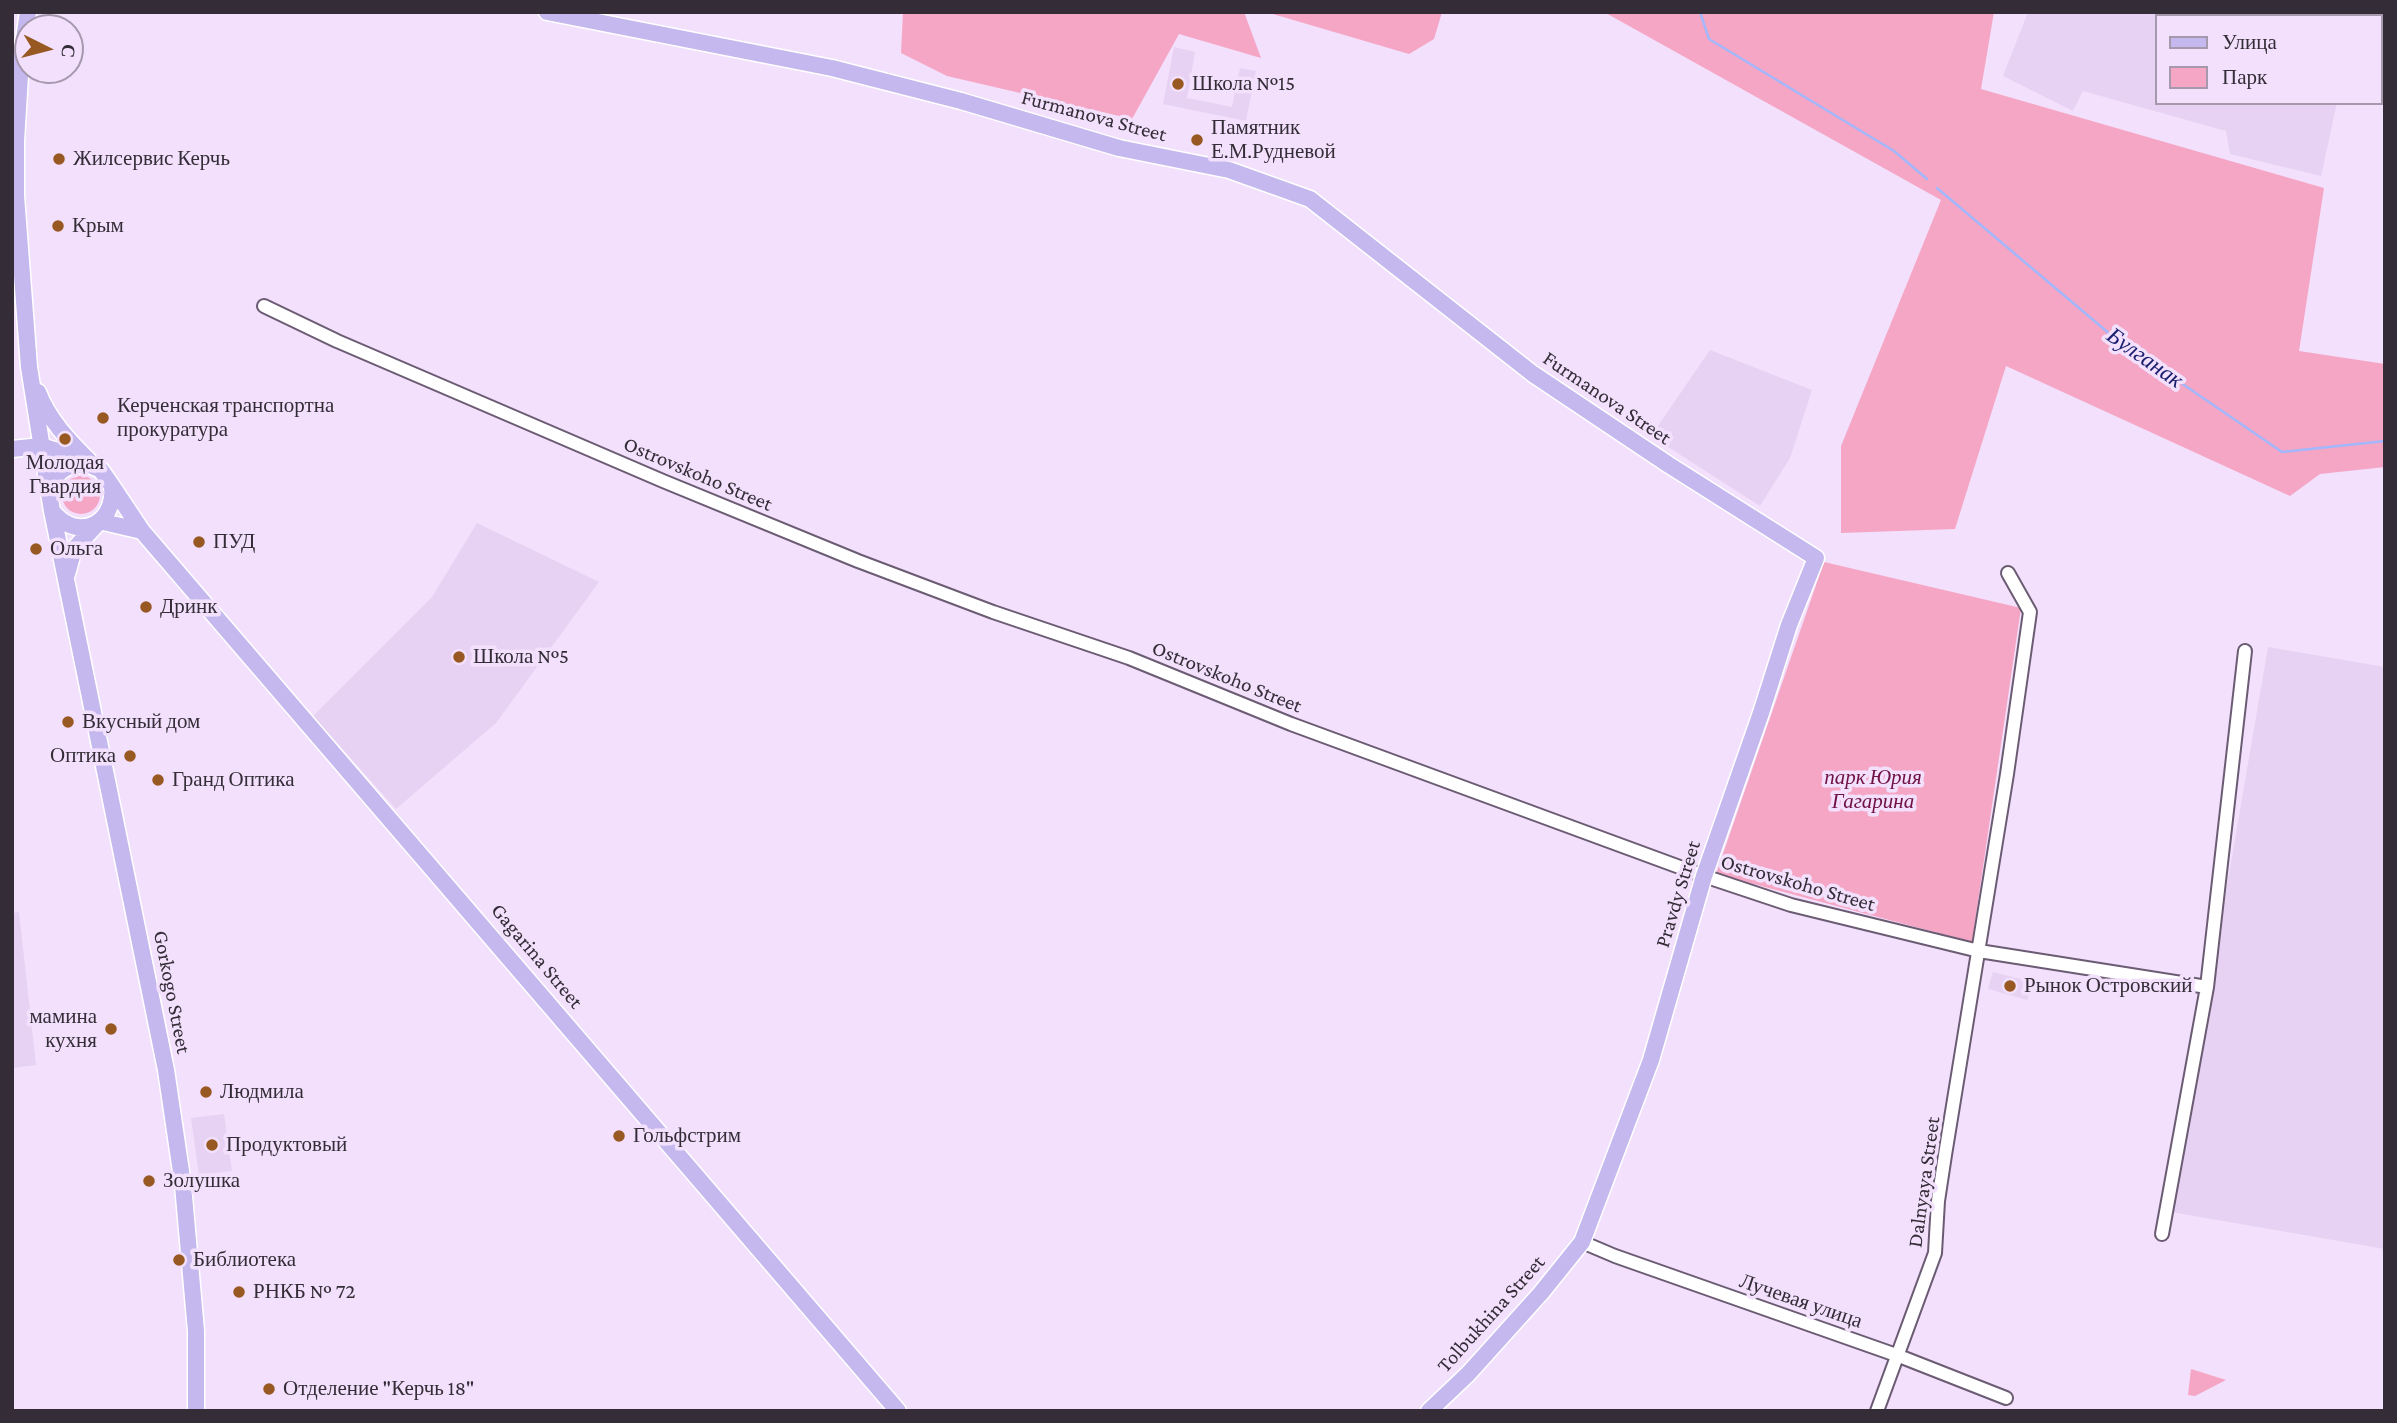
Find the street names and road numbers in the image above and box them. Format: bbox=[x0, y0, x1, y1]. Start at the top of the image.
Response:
street label: Furmanova Street bbox=[1019, 85, 1169, 147]
street label: Furmanova Street bbox=[1538, 346, 1676, 450]
street label: Ostrovskoho Street bbox=[620, 431, 776, 517]
street label: Ostrovskoho Street bbox=[1148, 635, 1306, 719]
street label: Pravdy Street bbox=[1650, 837, 1706, 951]
street label: Ostrovskoho Street bbox=[1718, 849, 1878, 917]
street label: Gagarina Street bbox=[486, 898, 588, 1014]
street label: Gorkogo Street bbox=[148, 928, 196, 1056]
street label: Dalnyaya Street bbox=[1902, 1115, 1946, 1249]
street label: Tolbukhina Street bbox=[1432, 1250, 1550, 1378]
street label: Лучевая улица bbox=[1736, 1268, 1866, 1334]

